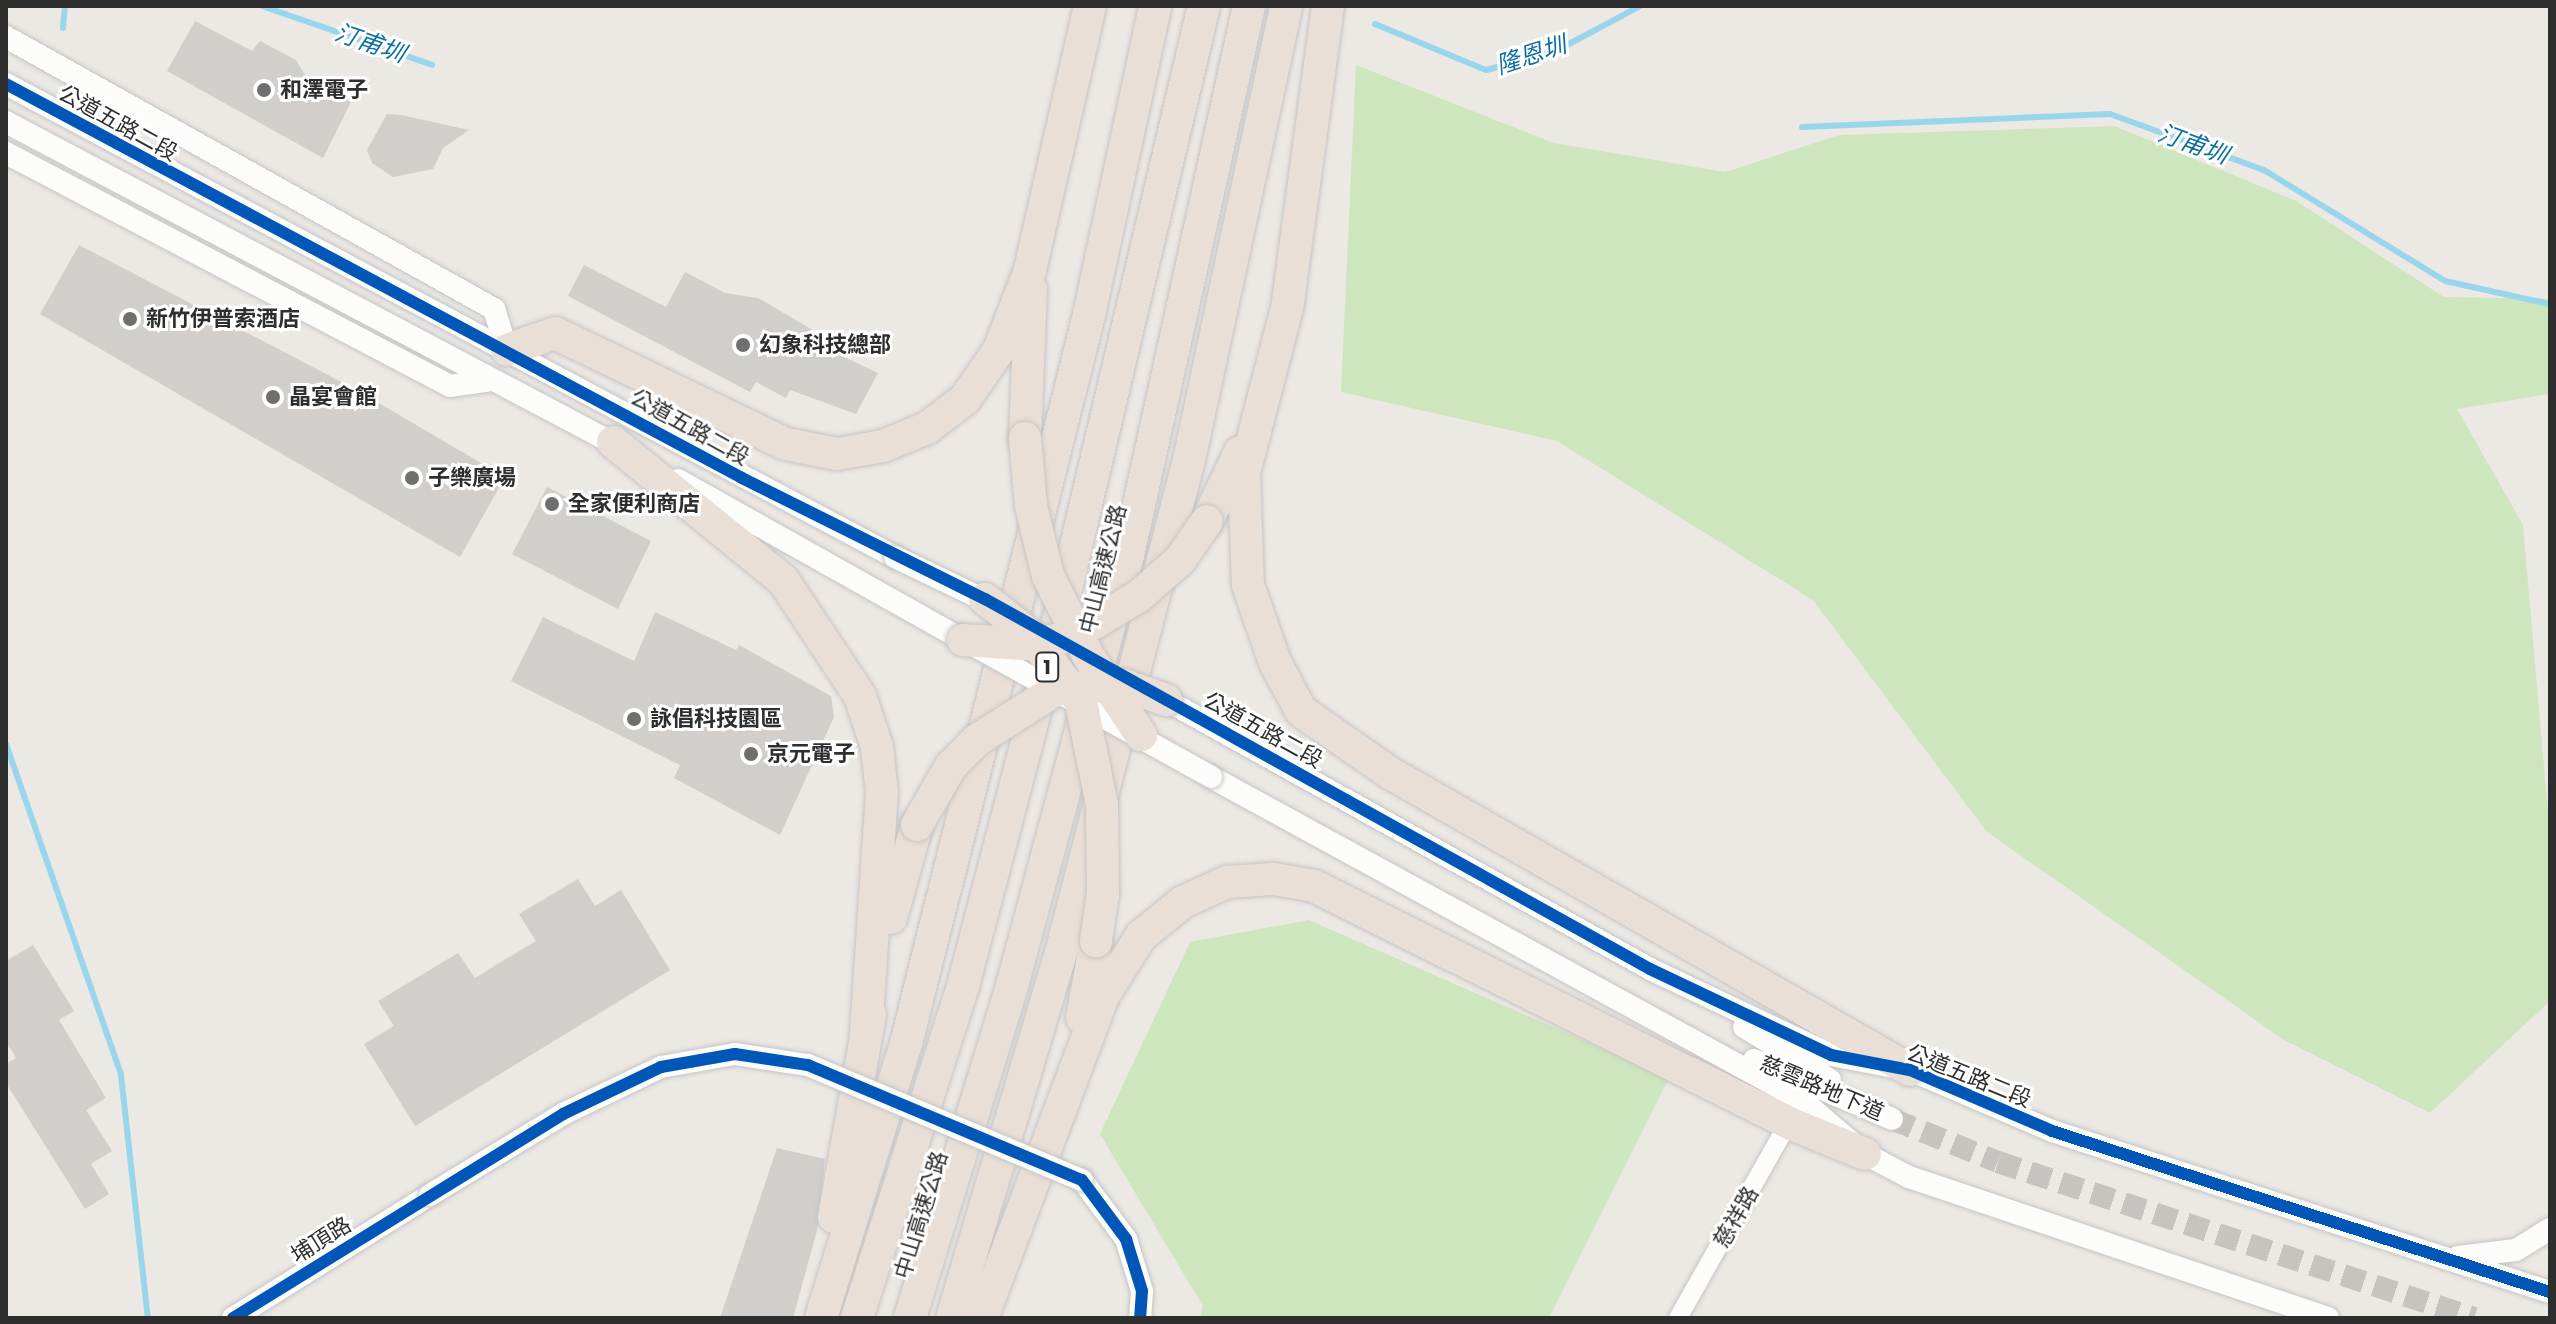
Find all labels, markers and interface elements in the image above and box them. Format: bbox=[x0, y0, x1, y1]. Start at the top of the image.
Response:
water label: 汀甫圳 bbox=[331, 18, 409, 68]
water label: 隆恩圳 bbox=[1492, 30, 1570, 80]
place label: 和澤電子 bbox=[280, 77, 368, 103]
street label: 公道五路二段 bbox=[54, 79, 182, 167]
marker: 和澤電子 bbox=[255, 81, 273, 99]
water label: 汀甫圳 bbox=[2154, 118, 2232, 170]
place label: 新竹伊普索酒店 bbox=[146, 306, 300, 332]
marker: 新竹伊普索酒店 bbox=[121, 310, 139, 328]
place label: 幻象科技總部 bbox=[759, 332, 891, 358]
marker: 幻象科技總部 bbox=[734, 336, 752, 354]
street label: 公道五路二段 bbox=[626, 383, 754, 471]
place label: 晶宴會館 bbox=[289, 384, 377, 410]
marker: 晶宴會館 bbox=[264, 388, 282, 406]
place label: 子樂廣場 bbox=[428, 465, 516, 491]
marker: 子樂廣場 bbox=[403, 469, 421, 487]
place label: 全家便利商店 bbox=[568, 491, 700, 517]
marker: 全家便利商店 bbox=[543, 495, 561, 513]
street label: 中山高速公路 bbox=[1074, 502, 1132, 636]
road number: 1 bbox=[1035, 651, 1059, 683]
street label: 公道五路二段 bbox=[1199, 686, 1327, 774]
place label: 詠倡科技園區 bbox=[650, 706, 782, 732]
marker: 詠倡科技園區 bbox=[625, 710, 643, 728]
place label: 京元電子 bbox=[767, 741, 855, 767]
marker: 京元電子 bbox=[742, 745, 760, 763]
street label: 公道五路二段 bbox=[1903, 1039, 2035, 1113]
street label: 慈雲路地下道 bbox=[1756, 1050, 1888, 1126]
street label: 中山高速公路 bbox=[889, 1148, 953, 1282]
street label: 慈祥路 bbox=[1708, 1182, 1764, 1252]
street label: 埔頂路 bbox=[286, 1211, 356, 1269]

